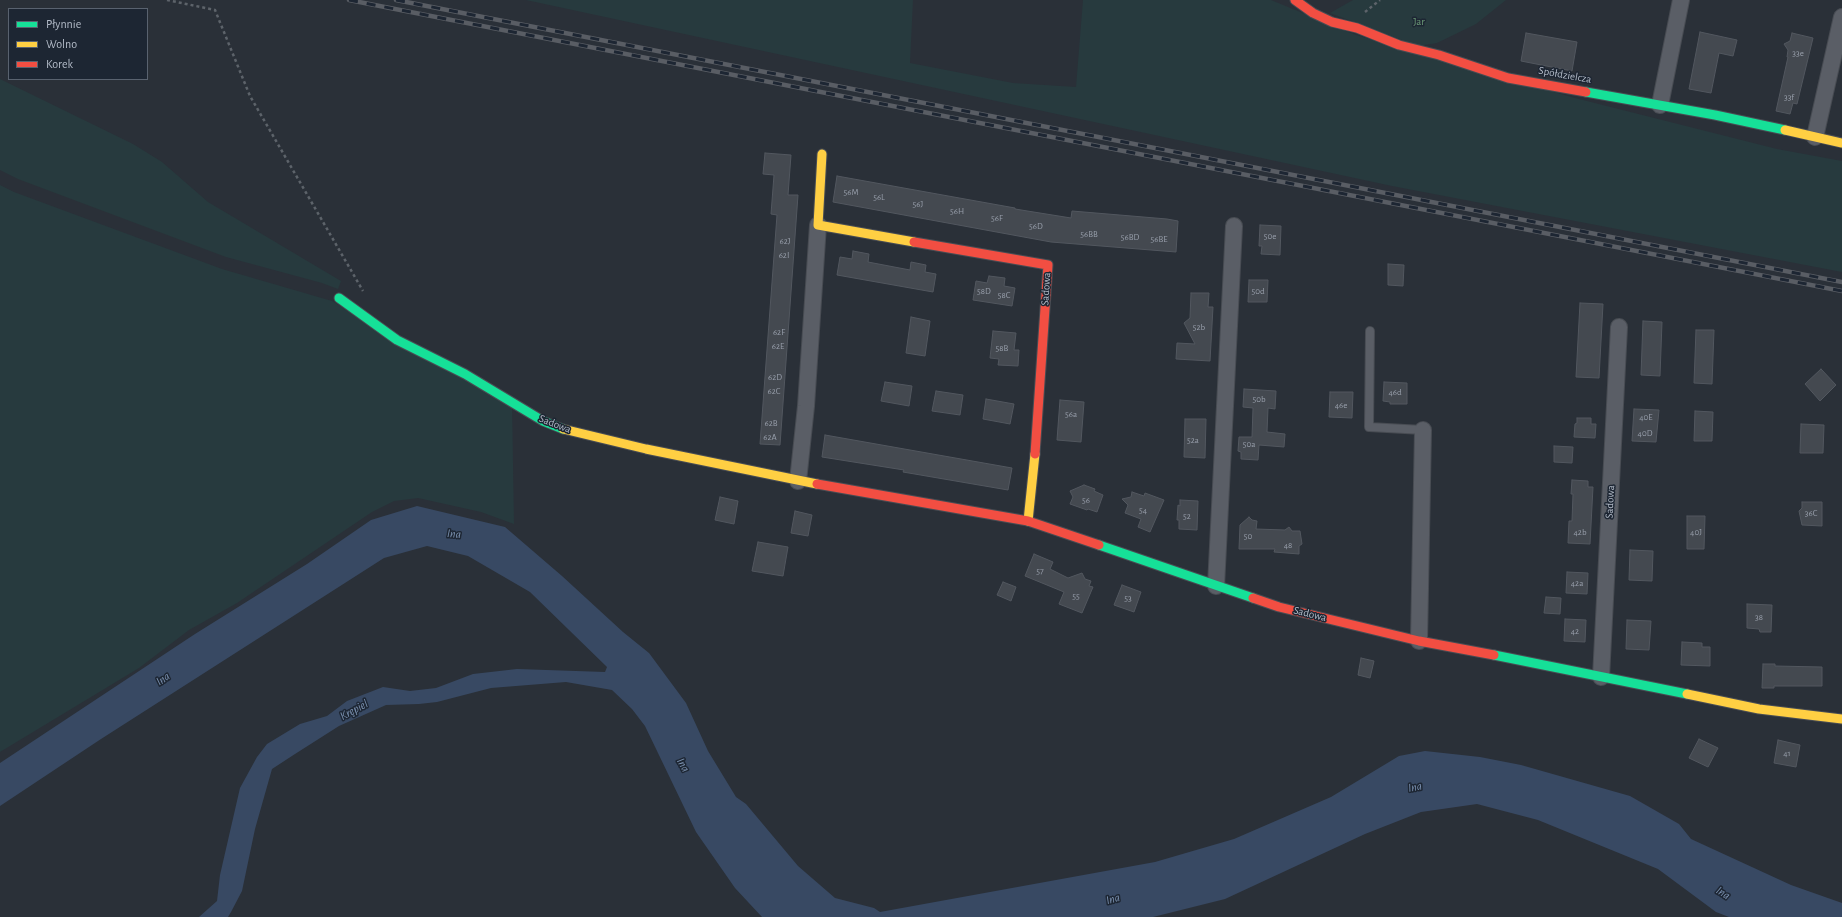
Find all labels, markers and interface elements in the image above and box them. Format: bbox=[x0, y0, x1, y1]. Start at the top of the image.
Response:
legend bbox=[8, 8, 148, 80]
park label: Jar bbox=[1413, 15, 1425, 29]
text: Płynnie bbox=[46, 18, 81, 30]
text: Wolno bbox=[46, 38, 77, 50]
house number: 33e bbox=[1792, 48, 1804, 58]
text: Korek bbox=[46, 58, 73, 70]
street label: Spółdzielcza bbox=[1537, 64, 1593, 86]
house number: 33f bbox=[1784, 92, 1794, 102]
house number: 56M bbox=[843, 187, 859, 197]
house number: 56L bbox=[873, 192, 885, 202]
house number: 56J bbox=[913, 199, 923, 209]
house number: 56H bbox=[950, 206, 964, 216]
house number: 56F bbox=[991, 213, 1003, 223]
house number: 56D bbox=[1029, 221, 1043, 231]
house number: 56BB bbox=[1080, 229, 1098, 239]
house number: 50e bbox=[1264, 231, 1276, 241]
house number: 56BD bbox=[1121, 232, 1139, 242]
house number: 56BE bbox=[1150, 234, 1168, 244]
house number: 62J bbox=[779, 236, 791, 246]
house number: 62I bbox=[779, 250, 789, 260]
street label: Sadowa bbox=[1038, 272, 1054, 306]
house number: 58D bbox=[977, 286, 991, 296]
house number: 50d bbox=[1251, 286, 1265, 296]
house number: 58C bbox=[998, 290, 1010, 300]
house number: 52b bbox=[1193, 322, 1205, 332]
house number: 62F bbox=[773, 327, 785, 337]
house number: 62E bbox=[772, 341, 784, 351]
house number: 58B bbox=[996, 343, 1008, 353]
house number: 62D bbox=[768, 372, 782, 382]
house number: 62C bbox=[767, 386, 781, 396]
house number: 46d bbox=[1388, 387, 1402, 397]
house number: 50b bbox=[1252, 394, 1266, 404]
house number: 46e bbox=[1335, 400, 1347, 410]
house number: 56a bbox=[1065, 409, 1077, 419]
street label: Sadowa bbox=[537, 412, 573, 436]
house number: 40E bbox=[1639, 412, 1653, 422]
house number: 62B bbox=[764, 418, 778, 428]
house number: 40D bbox=[1638, 428, 1652, 438]
house number: 62A bbox=[763, 432, 777, 442]
house number: 52a bbox=[1187, 435, 1199, 445]
house number: 50a bbox=[1243, 439, 1255, 449]
street label: Sadowa bbox=[1603, 485, 1617, 519]
house number: 56 bbox=[1082, 495, 1090, 505]
house number: 54 bbox=[1139, 505, 1147, 515]
house number: 36C bbox=[1805, 508, 1817, 518]
house number: 52 bbox=[1183, 511, 1191, 521]
water label: Ina bbox=[447, 526, 461, 542]
house number: 42b bbox=[1573, 527, 1587, 537]
house number: 40J bbox=[1690, 527, 1702, 537]
house number: 50 bbox=[1244, 531, 1252, 541]
house number: 48 bbox=[1284, 540, 1292, 550]
house number: 57 bbox=[1036, 566, 1044, 576]
house number: 42a bbox=[1571, 578, 1583, 588]
house number: 55 bbox=[1072, 591, 1080, 601]
house number: 53 bbox=[1124, 593, 1132, 603]
street label: Sadowa bbox=[1292, 604, 1328, 624]
house number: 38 bbox=[1755, 612, 1763, 622]
house number: 42 bbox=[1571, 626, 1579, 636]
water label: Ina bbox=[153, 669, 173, 689]
water label: Krępiel bbox=[337, 697, 371, 723]
house number: 41 bbox=[1783, 748, 1791, 758]
water label: Ina bbox=[673, 755, 693, 775]
water label: Ina bbox=[1407, 779, 1423, 795]
water label: Ina bbox=[1713, 883, 1733, 903]
water label: Ina bbox=[1104, 890, 1122, 908]

